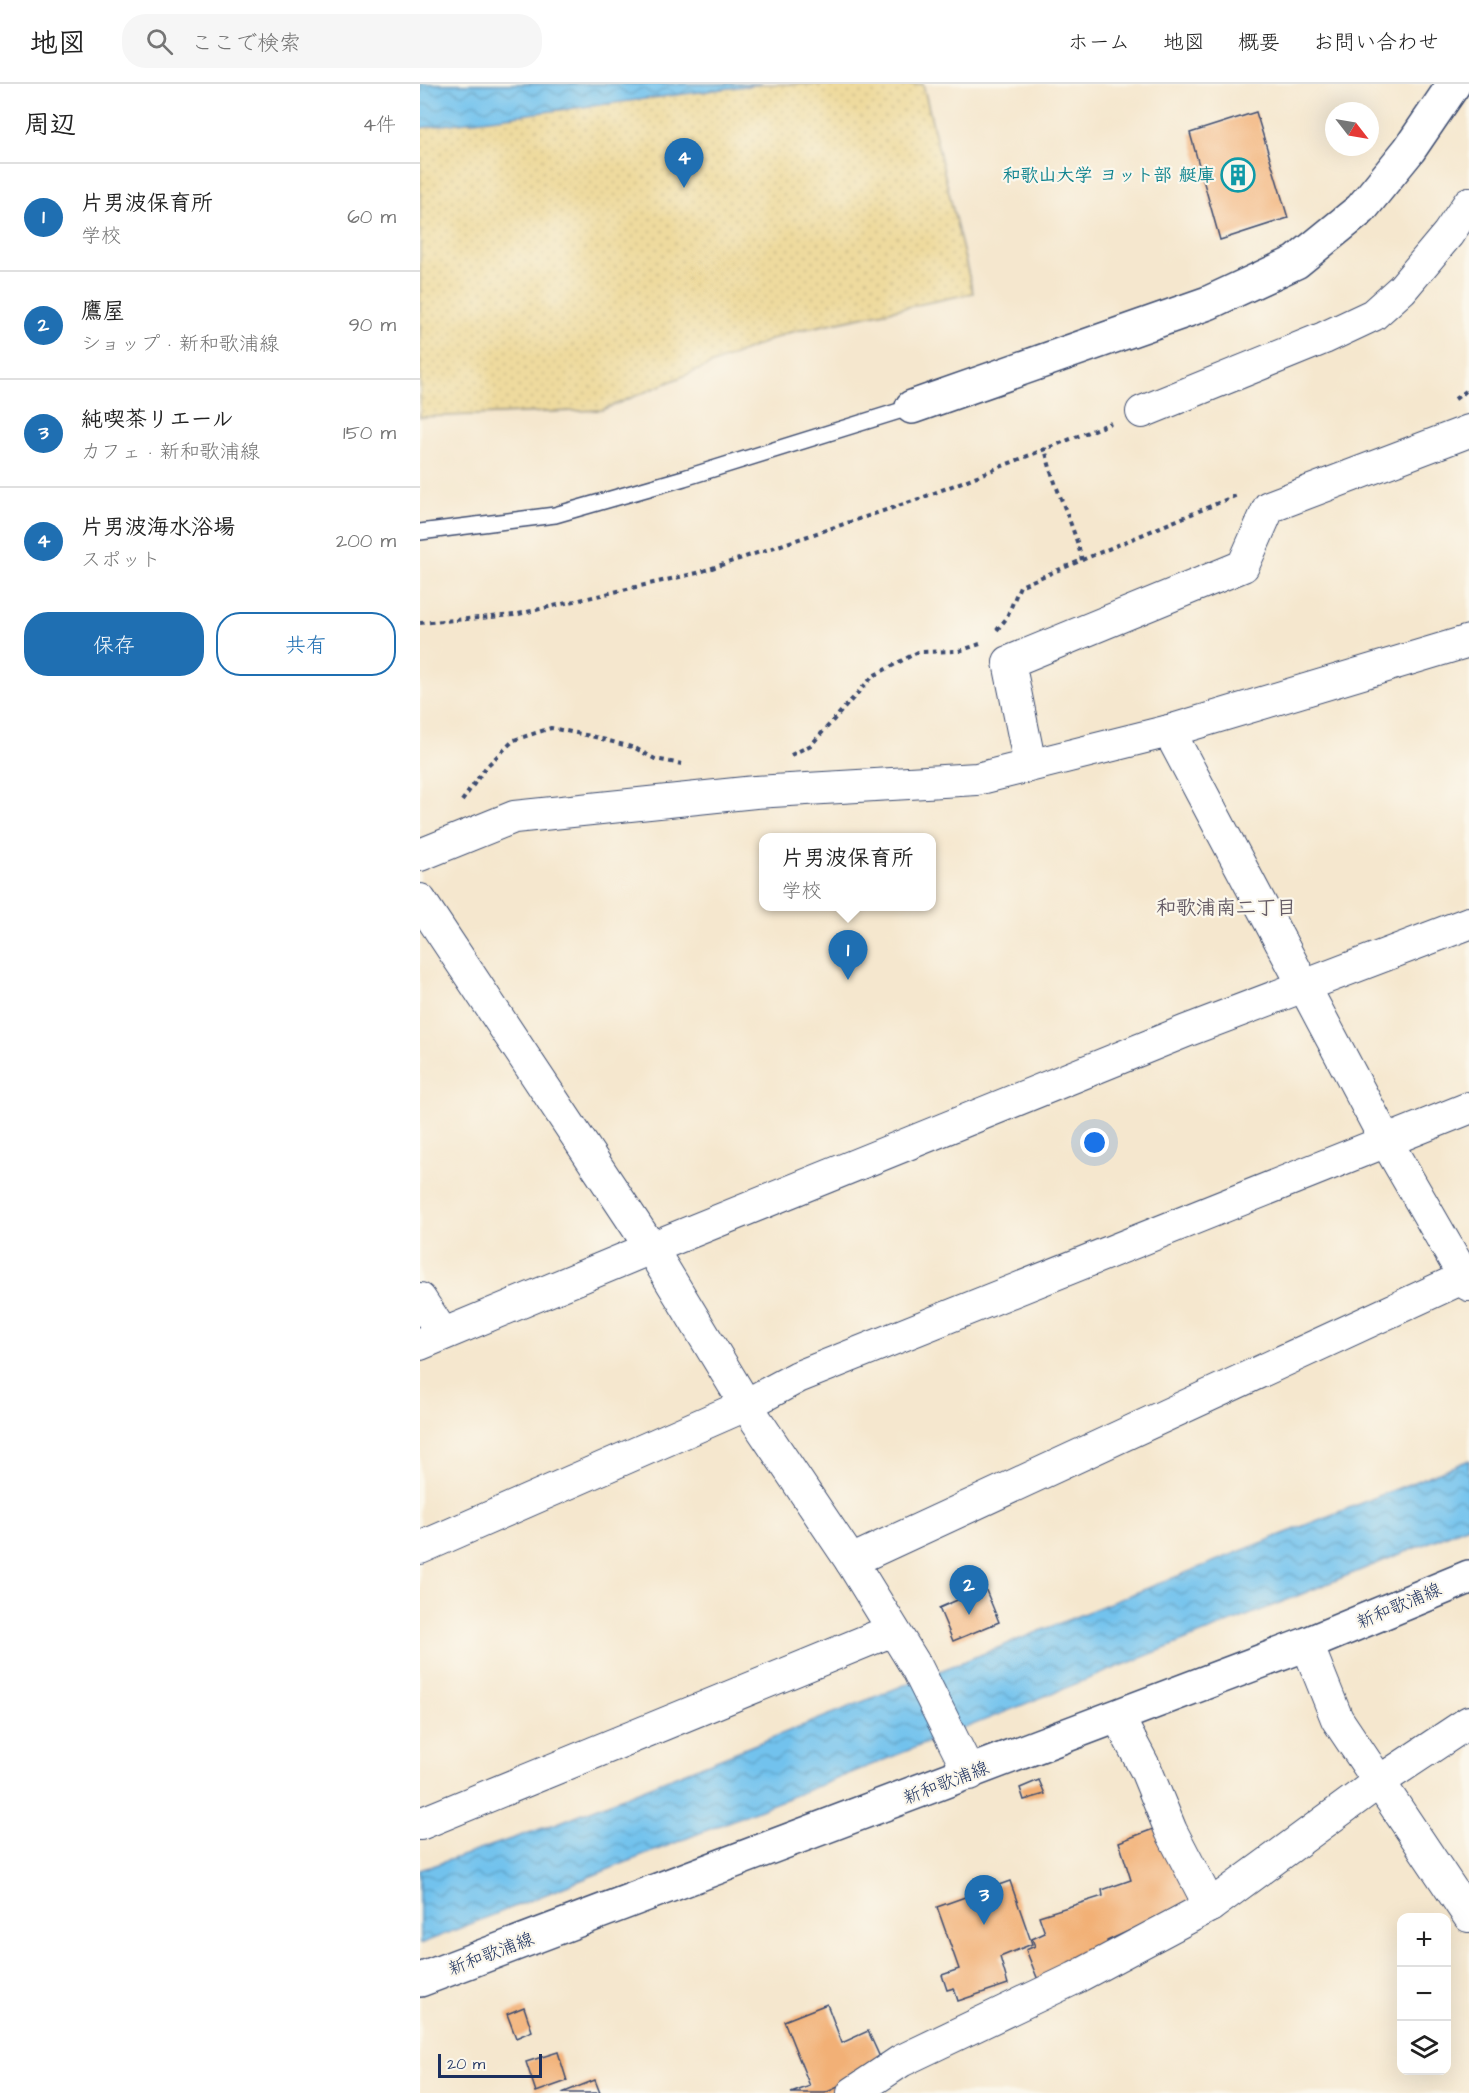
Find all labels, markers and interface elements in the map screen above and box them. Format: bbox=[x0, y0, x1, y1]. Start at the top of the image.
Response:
search box bbox=[122, 14, 542, 68]
text: 地図 bbox=[30, 24, 86, 63]
icon: search bbox=[143, 25, 176, 58]
text: ここで検索 bbox=[191, 28, 301, 59]
text: ホーム bbox=[1068, 28, 1130, 57]
text: 地図 bbox=[1163, 28, 1205, 57]
text: 概要 bbox=[1238, 28, 1280, 57]
text: お問い合わせ bbox=[1313, 28, 1439, 57]
north arrow bbox=[1325, 102, 1379, 156]
text: 周辺 bbox=[24, 107, 76, 143]
text: 4件 bbox=[362, 111, 396, 139]
pin: 4 bbox=[664, 138, 704, 188]
building icon: 和歌山大学 ヨット部 艇庫 bbox=[1220, 157, 1256, 193]
place label: 和歌山大学 ヨット部 艇庫 bbox=[1003, 163, 1215, 188]
text: 片男波保育所 bbox=[81, 188, 213, 219]
text: 1 bbox=[42, 203, 45, 231]
text: 60 m bbox=[347, 203, 396, 231]
text: 学校 bbox=[81, 222, 121, 250]
text: 鷹屋 bbox=[81, 296, 125, 327]
text: 2 bbox=[38, 311, 49, 339]
text: 90 m bbox=[348, 311, 396, 339]
text: ショップ · 新和歌浦線 bbox=[81, 330, 279, 358]
text: 純喫茶リエール bbox=[81, 404, 234, 435]
text: 3 bbox=[38, 419, 49, 447]
text: 150 m bbox=[343, 419, 396, 447]
text: カフェ · 新和歌浦線 bbox=[81, 438, 260, 466]
text: 片男波海水浴場 bbox=[81, 512, 235, 543]
text: 4 bbox=[37, 527, 50, 555]
text: 200 m bbox=[336, 527, 396, 555]
text: スポット bbox=[81, 546, 161, 574]
button: 保存 bbox=[24, 612, 204, 676]
button: 共有 bbox=[216, 612, 396, 676]
popup bbox=[759, 833, 936, 911]
text: 片男波保育所 bbox=[781, 843, 914, 874]
text: 学校 bbox=[781, 877, 821, 905]
district label: 和歌浦南二丁目 bbox=[1156, 894, 1296, 922]
pin: 1 bbox=[828, 930, 868, 980]
your location bbox=[1080, 1128, 1109, 1157]
pin: 2 bbox=[950, 1566, 988, 1615]
street label: 新和歌浦線 bbox=[1353, 1577, 1445, 1635]
street label: 新和歌浦線 bbox=[900, 1755, 992, 1811]
pin: 3 bbox=[964, 1876, 1004, 1925]
map controls bbox=[1397, 1913, 1451, 2075]
button: + bbox=[1397, 1913, 1451, 1967]
street label: 新和歌浦線 bbox=[445, 1926, 537, 1982]
button: − bbox=[1397, 1967, 1451, 2021]
button: layers bbox=[1397, 2021, 1451, 2075]
scale bar bbox=[438, 2051, 542, 2078]
text: 20 m bbox=[447, 2053, 485, 2075]

